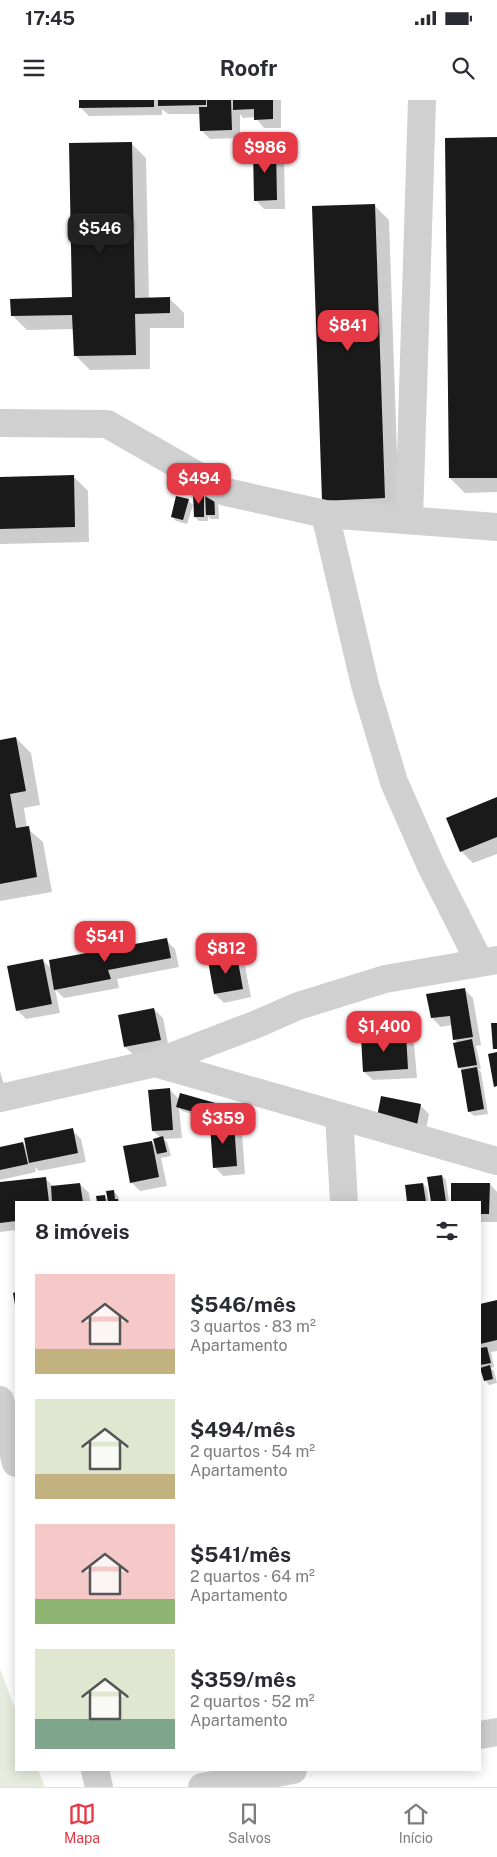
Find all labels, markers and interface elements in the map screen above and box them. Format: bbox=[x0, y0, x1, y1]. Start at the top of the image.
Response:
text: 17:45 bbox=[25, 7, 75, 29]
icon: menu bbox=[20, 54, 48, 82]
icon: search bbox=[449, 54, 477, 82]
text: Roofr bbox=[220, 55, 277, 81]
pin: $986 bbox=[235, 132, 295, 174]
text: $986 bbox=[244, 138, 286, 157]
pin: $546 bbox=[70, 212, 130, 255]
text: $546 bbox=[79, 219, 121, 238]
pin: $841 bbox=[318, 310, 378, 352]
text: $841 bbox=[329, 316, 367, 335]
pin: $494 bbox=[169, 462, 229, 505]
text: $494 bbox=[178, 469, 220, 488]
pin: $541 bbox=[75, 920, 135, 963]
text: $541 bbox=[85, 927, 125, 946]
pin: $812 bbox=[196, 932, 256, 975]
text: $812 bbox=[207, 939, 245, 958]
pin: $1,400 bbox=[343, 1010, 425, 1053]
text: $1,400 bbox=[357, 1017, 411, 1036]
pin: $359 bbox=[193, 1102, 253, 1145]
text: $359 bbox=[202, 1109, 244, 1128]
icon: filters bbox=[433, 1217, 461, 1245]
text: 8 imóveis bbox=[35, 1219, 129, 1244]
text: $546/mês bbox=[190, 1292, 296, 1317]
icon: home bbox=[75, 1294, 135, 1354]
text: 3 quartos · 83 m² bbox=[190, 1317, 316, 1336]
text: Apartamento bbox=[190, 1336, 288, 1355]
text: $494/mês bbox=[190, 1417, 296, 1442]
icon: home bbox=[75, 1419, 135, 1479]
text: 2 quartos · 54 m² bbox=[190, 1442, 315, 1461]
text: Apartamento bbox=[190, 1461, 288, 1480]
text: $541/mês bbox=[190, 1542, 291, 1567]
icon: home bbox=[75, 1544, 135, 1604]
text: 2 quartos · 64 m² bbox=[190, 1567, 315, 1586]
text: Apartamento bbox=[190, 1586, 288, 1605]
text: $359/mês bbox=[190, 1667, 296, 1692]
icon: home bbox=[75, 1669, 135, 1729]
text: 2 quartos · 52 m² bbox=[190, 1692, 315, 1711]
text: Apartamento bbox=[190, 1711, 288, 1730]
tab: Mapa bbox=[64, 1800, 100, 1846]
tab: Salvos bbox=[228, 1800, 271, 1846]
tab: Início bbox=[399, 1800, 433, 1846]

